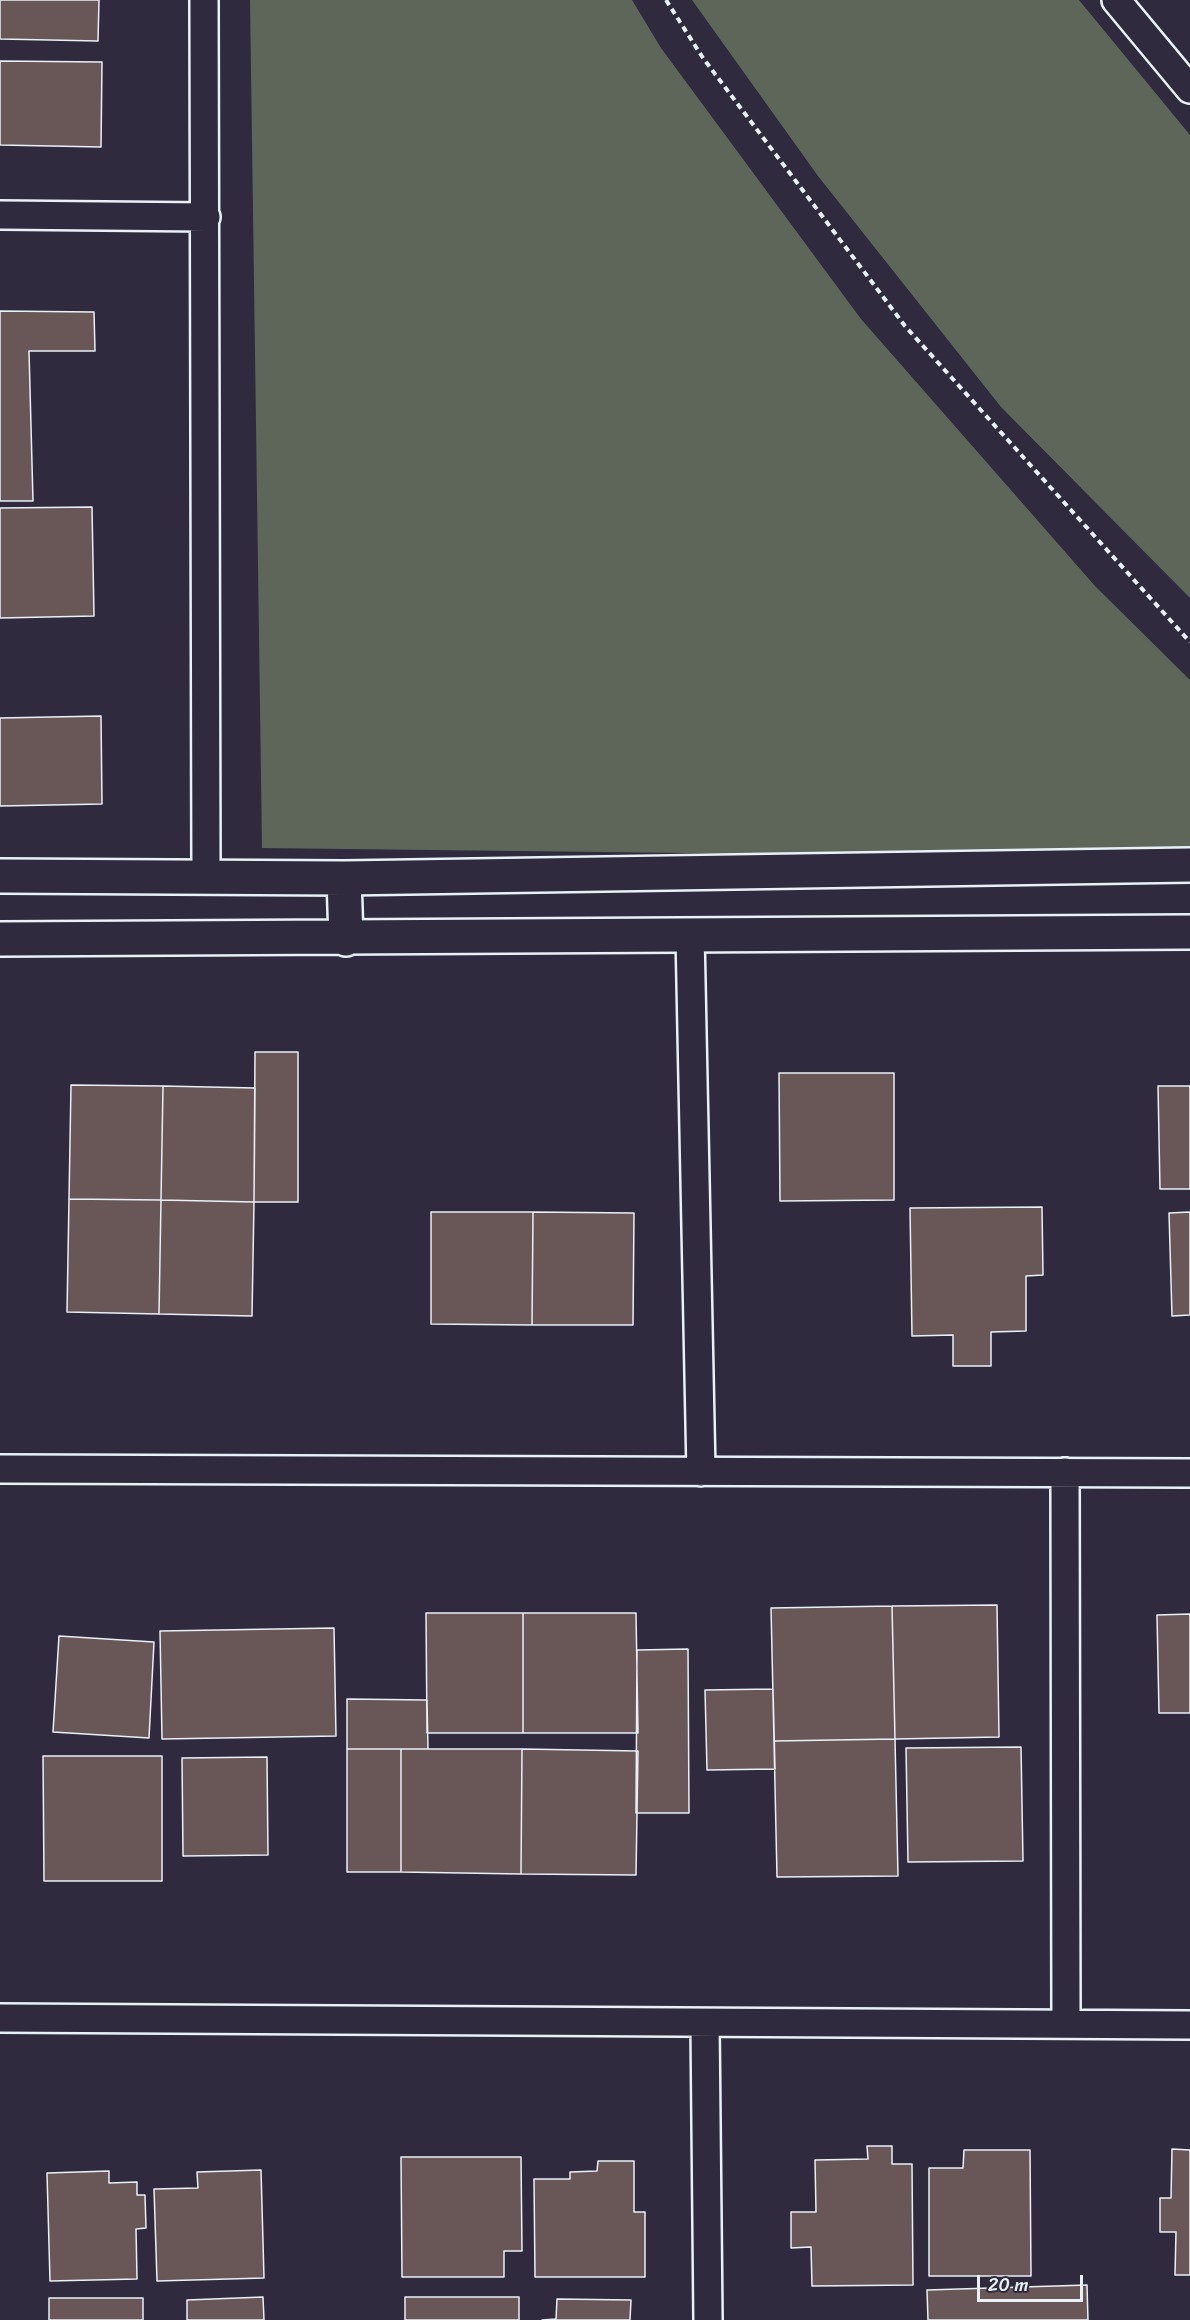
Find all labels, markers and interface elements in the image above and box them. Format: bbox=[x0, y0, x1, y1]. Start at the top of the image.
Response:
scale bar bbox=[980, 2263, 1086, 2301]
text: 20 m bbox=[988, 2269, 1028, 2301]

